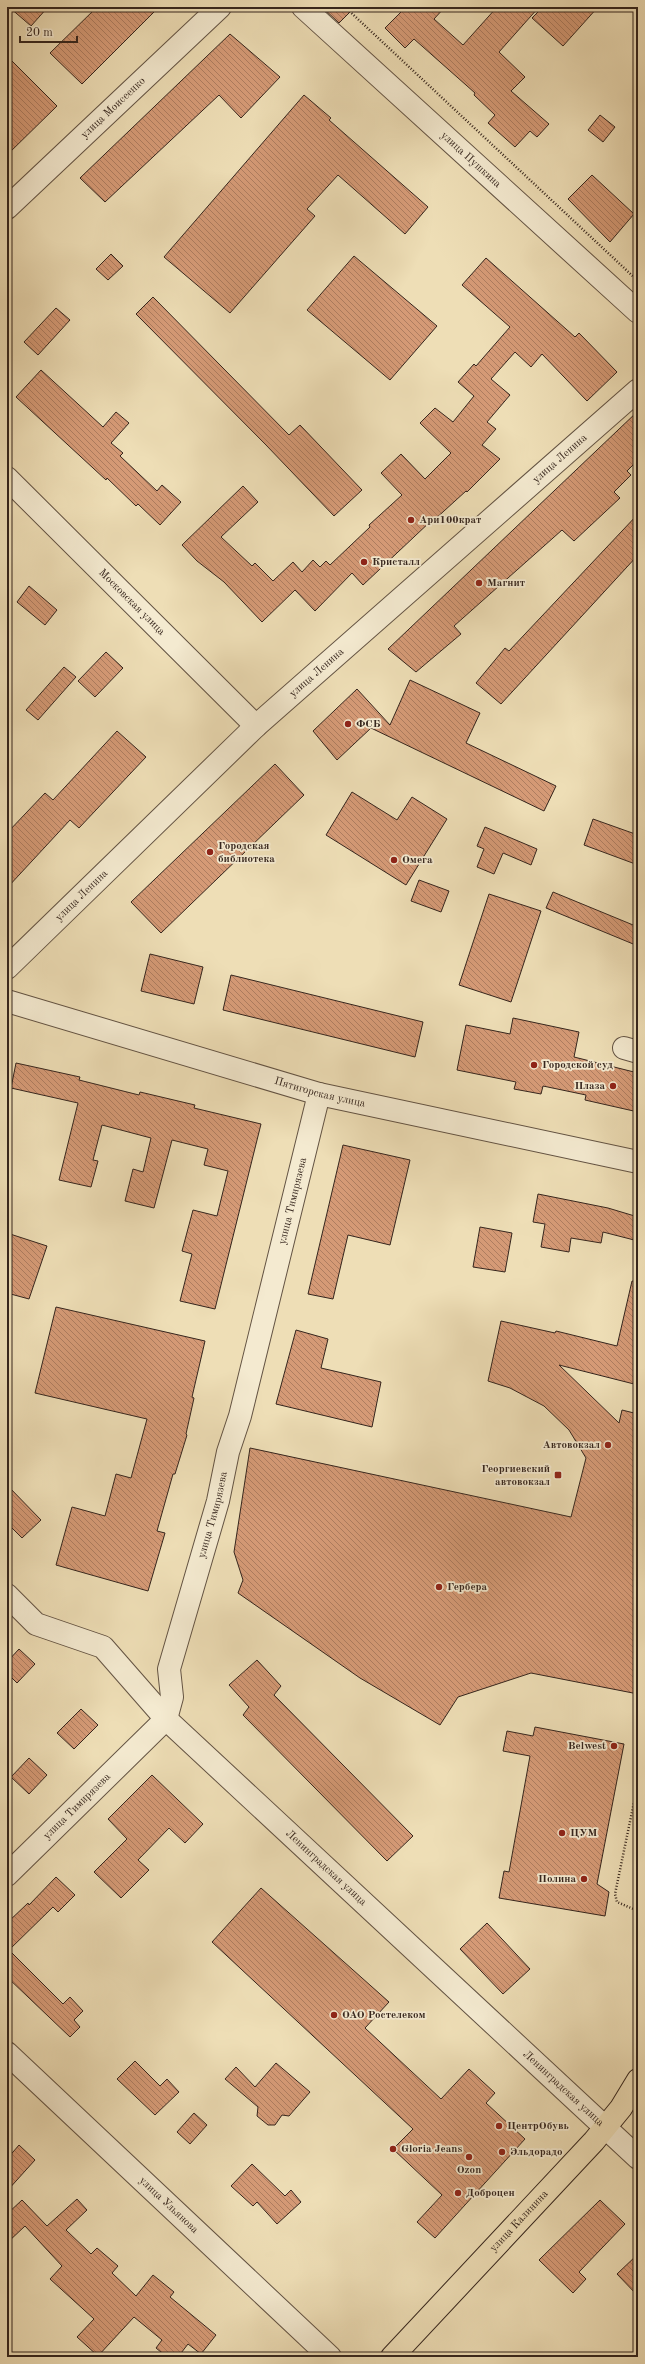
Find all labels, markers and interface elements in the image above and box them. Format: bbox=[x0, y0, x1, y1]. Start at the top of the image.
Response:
scale bar bbox=[20, 18, 77, 44]
text: 20 m bbox=[26, 27, 53, 39]
street label: улица Моисеенко bbox=[79, 75, 147, 141]
street label: улица Пушкина bbox=[439, 130, 503, 190]
street label: улица Ленина bbox=[531, 432, 590, 485]
marker: Ари100крат bbox=[406, 515, 416, 525]
place label: Ари100крат bbox=[419, 515, 481, 526]
marker: Кристалл bbox=[359, 557, 369, 567]
place label: Кристалл bbox=[372, 557, 420, 568]
street label: Московская улица bbox=[96, 567, 167, 638]
marker: Магнит bbox=[474, 578, 484, 588]
place label: Магнит bbox=[487, 578, 525, 589]
street label: улица Ленина bbox=[287, 646, 346, 699]
marker: ФСБ bbox=[343, 719, 353, 729]
place label: ФСБ bbox=[356, 719, 381, 730]
place label: Городская библиотека bbox=[218, 841, 275, 865]
marker: Городская библиотека bbox=[205, 847, 215, 857]
marker: Омега bbox=[389, 855, 399, 865]
place label: Омега bbox=[402, 855, 433, 866]
street label: улица Ленина bbox=[53, 867, 110, 923]
marker: Городской суд bbox=[529, 1060, 539, 1070]
place label: Городской суд bbox=[542, 1060, 613, 1071]
street label: Пятигорская улица bbox=[273, 1075, 367, 1109]
place label: Плаза bbox=[574, 1081, 605, 1092]
marker: Плаза bbox=[608, 1081, 618, 1091]
street label: улица Тимирязева bbox=[277, 1156, 309, 1246]
place label: Автовокзал bbox=[542, 1440, 600, 1451]
marker: Автовокзал bbox=[603, 1440, 613, 1450]
place label: Георгиевский автовокзал bbox=[481, 1464, 550, 1488]
street label: улица Тимирязева bbox=[196, 1470, 229, 1560]
marker: Георгиевский автовокзал bbox=[553, 1470, 563, 1480]
marker: Гербера bbox=[434, 1582, 444, 1592]
place label: Гербера bbox=[447, 1582, 488, 1593]
place label: Belwest bbox=[568, 1741, 606, 1752]
marker: Belwest bbox=[609, 1741, 619, 1751]
street label: улица Тимирязева bbox=[41, 1771, 113, 1842]
street label: Ленинградская улица bbox=[284, 1828, 369, 1908]
marker: ЦУМ bbox=[557, 1828, 567, 1838]
place label: ЦУМ bbox=[570, 1828, 598, 1839]
place label: Полина bbox=[538, 1874, 576, 1885]
marker: Полина bbox=[579, 1874, 589, 1884]
marker: ОАО Ростелеком bbox=[329, 2010, 339, 2020]
place label: ОАО Ростелеком bbox=[342, 2010, 426, 2021]
street label: Ленинградская улица bbox=[521, 2048, 606, 2129]
marker: ЦентрОбувь bbox=[494, 2121, 504, 2131]
place label: ЦентрОбувь bbox=[507, 2121, 569, 2132]
marker: Gloria Jeans bbox=[388, 2144, 398, 2154]
place label: Gloria Jeans bbox=[401, 2144, 462, 2155]
marker: Эльдорадо bbox=[497, 2147, 507, 2157]
place label: Эльдорадо bbox=[510, 2147, 563, 2158]
marker: Ozon bbox=[464, 2152, 474, 2162]
place label: Ozon bbox=[457, 2165, 481, 2176]
street label: улица Ульянова bbox=[137, 2175, 201, 2236]
marker: Доброцен bbox=[453, 2188, 463, 2198]
place label: Доброцен bbox=[466, 2188, 515, 2199]
street label: улица Калинина bbox=[488, 2188, 551, 2254]

